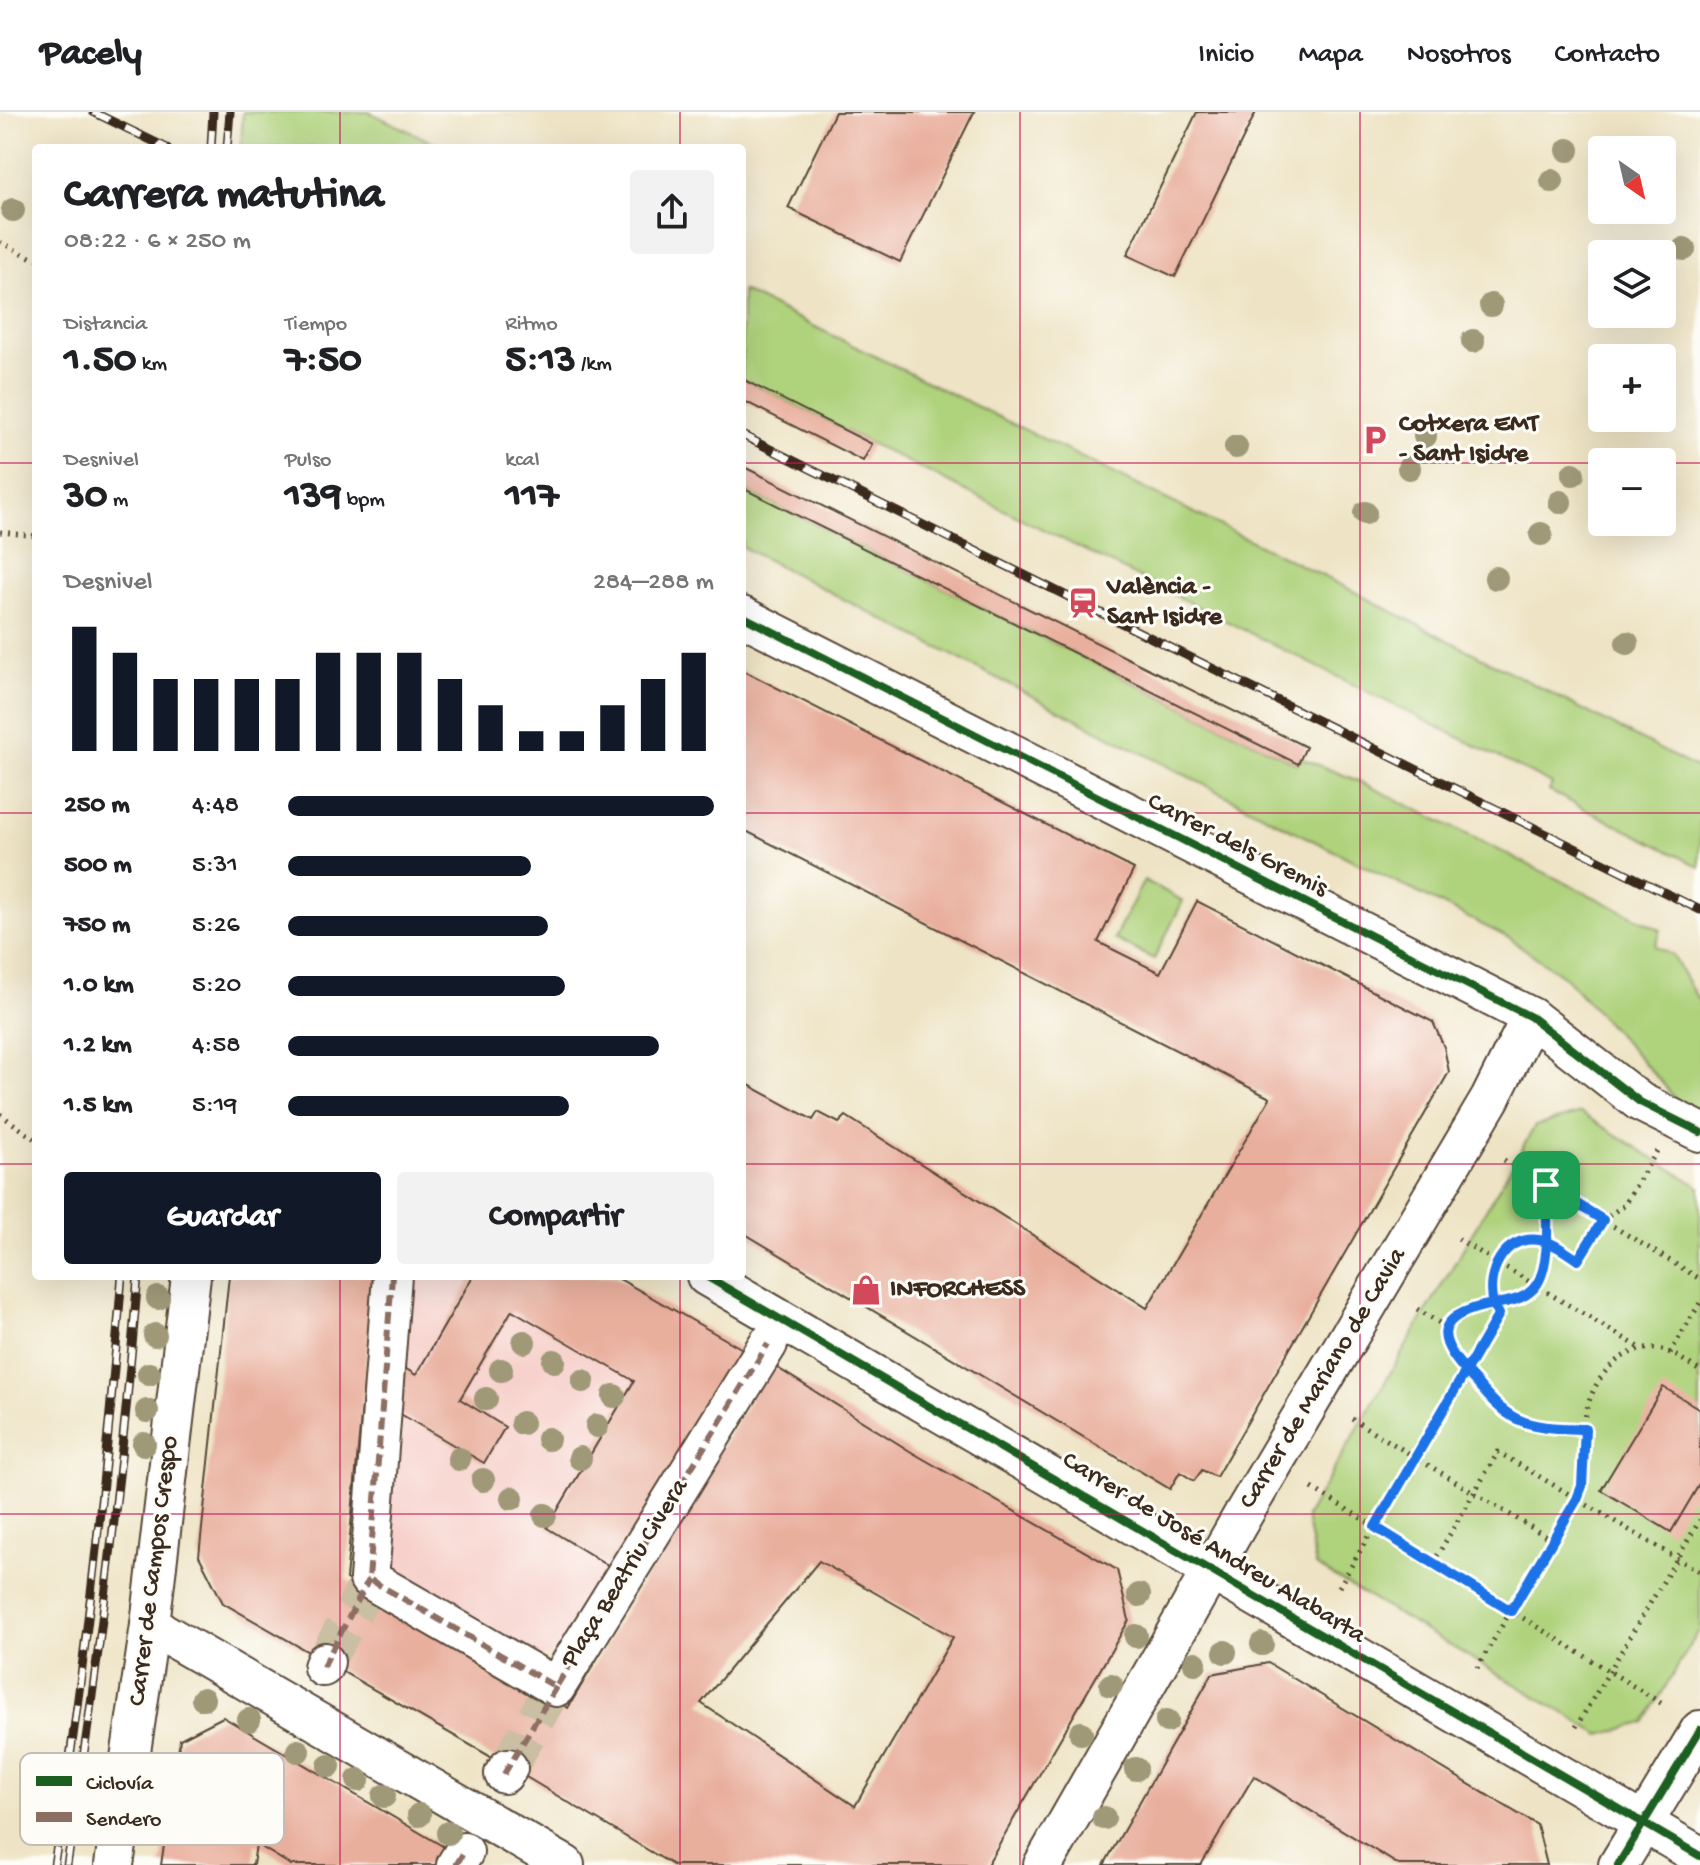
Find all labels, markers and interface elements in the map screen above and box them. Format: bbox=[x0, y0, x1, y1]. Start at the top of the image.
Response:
text: Pacely bbox=[40, 33, 142, 77]
text: Inicio bbox=[1198, 39, 1254, 72]
text: Mapa bbox=[1298, 39, 1363, 72]
text: Nosotros bbox=[1407, 39, 1511, 72]
text: Contacto bbox=[1555, 39, 1660, 72]
north arrow bbox=[1588, 136, 1676, 224]
map controls bbox=[1588, 136, 1676, 536]
button: share bbox=[630, 170, 714, 254]
text: Carrera matutina bbox=[64, 171, 384, 223]
text: 08:22 · 6 × 250 m bbox=[64, 227, 251, 258]
button: layers bbox=[1588, 240, 1676, 328]
text: Distancia bbox=[64, 312, 147, 338]
text: Tiempo bbox=[285, 312, 347, 338]
text: Ritmo bbox=[505, 312, 558, 338]
text: 1.50 bbox=[64, 338, 136, 385]
text: 7:50 bbox=[285, 338, 362, 385]
text: 5:13 bbox=[505, 338, 576, 385]
button: + bbox=[1588, 344, 1676, 432]
text: km bbox=[136, 352, 167, 378]
text: /km bbox=[576, 352, 612, 378]
place label: Cotxera EMT - Sant Isidre bbox=[1399, 410, 1540, 471]
parking icon: Cotxera EMT - Sant Isidre bbox=[1358, 423, 1392, 457]
text: Desnivel bbox=[64, 448, 139, 474]
text: Pulso bbox=[285, 448, 331, 474]
text: kcal bbox=[505, 448, 540, 474]
button: − bbox=[1588, 448, 1676, 536]
text: 30 bbox=[64, 474, 107, 521]
text: 139 bbox=[285, 474, 342, 521]
text: 117 bbox=[505, 474, 558, 521]
text: m bbox=[107, 488, 128, 514]
text: bpm bbox=[342, 488, 385, 514]
text: Desnivel bbox=[64, 568, 153, 599]
text: 284–288 m bbox=[593, 568, 714, 599]
place label: València - Sant Isidre bbox=[1106, 573, 1224, 634]
station icon: València - Sant Isidre bbox=[1066, 586, 1100, 620]
street label: Carrer dels Gremis bbox=[1142, 787, 1334, 906]
text: 250 m bbox=[64, 791, 130, 822]
text: 4:48 bbox=[192, 791, 239, 822]
text: 500 m bbox=[64, 851, 132, 882]
text: 5:31 bbox=[192, 851, 238, 882]
text: 750 m bbox=[64, 911, 131, 942]
text: 5:26 bbox=[192, 911, 240, 942]
text: 1.0 km bbox=[64, 971, 134, 1002]
text: 5:20 bbox=[192, 971, 241, 1002]
text: 1.2 km bbox=[64, 1031, 132, 1062]
text: 4:58 bbox=[192, 1031, 240, 1062]
text: 1.5 km bbox=[64, 1091, 133, 1122]
text: 5:19 bbox=[192, 1091, 237, 1122]
pin bbox=[1512, 1151, 1580, 1219]
icon: arrive bbox=[1524, 1163, 1568, 1207]
button: Guardar bbox=[64, 1172, 381, 1264]
button: Compartir bbox=[397, 1172, 714, 1264]
street label: Carrer de Mariano de Cavia bbox=[1234, 1241, 1415, 1515]
shop icon: INFORCHESS bbox=[849, 1273, 883, 1307]
place label: INFORCHESS bbox=[890, 1275, 1026, 1306]
street label: Carrer de Campos Crespo bbox=[123, 1434, 187, 1708]
street label: Carrer de José Andreu Alabarta bbox=[1056, 1446, 1372, 1653]
street label: Plaça Beatriu Civera bbox=[555, 1472, 698, 1675]
legend bbox=[20, 1753, 284, 1845]
text: Ciclovía bbox=[86, 1772, 154, 1798]
text: Sendero bbox=[86, 1808, 161, 1834]

